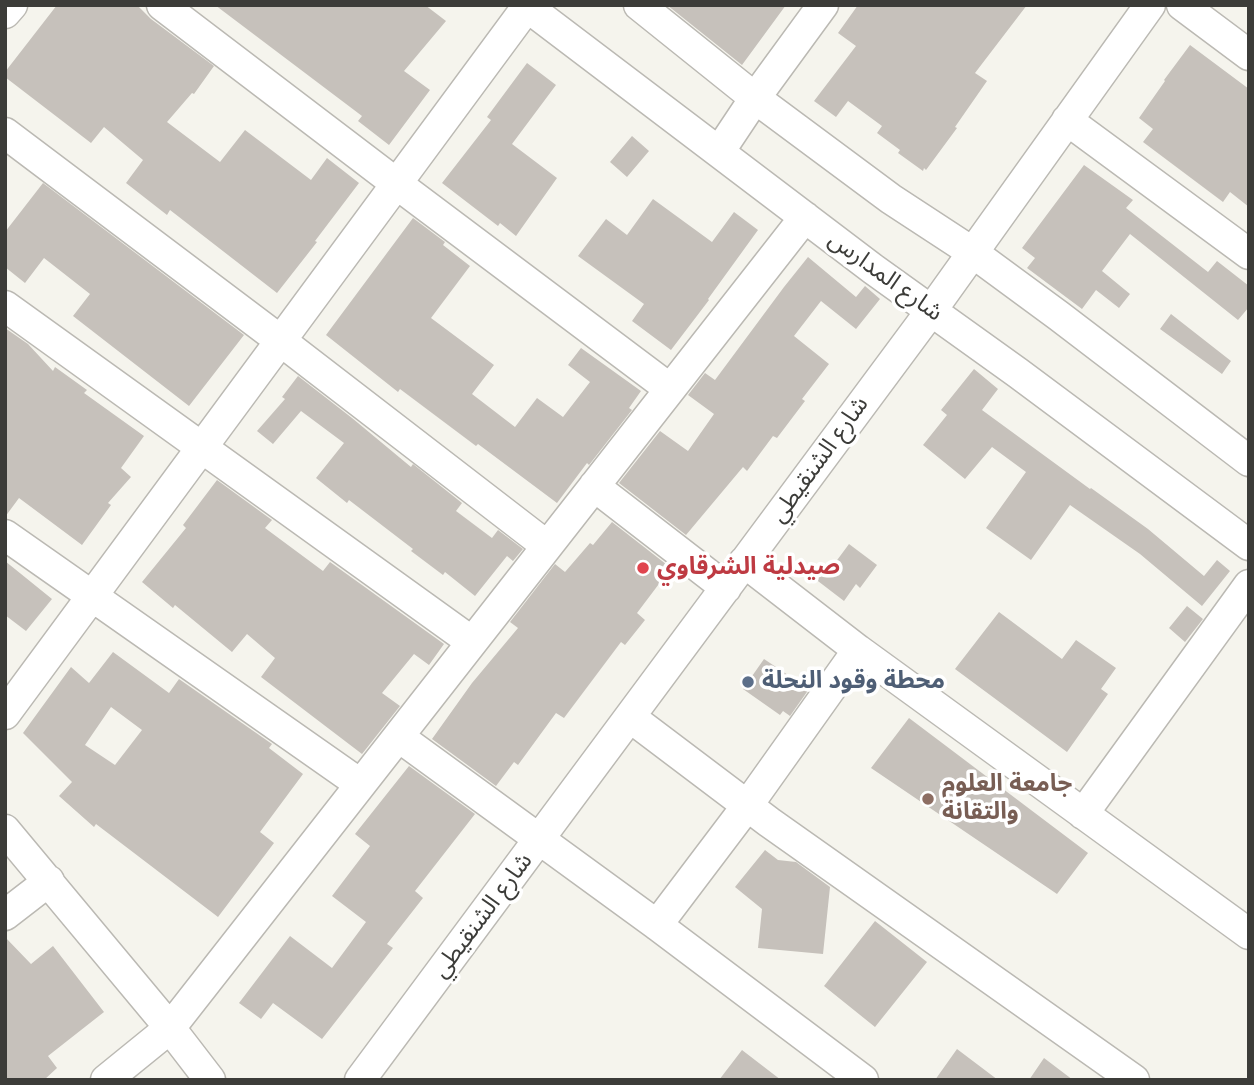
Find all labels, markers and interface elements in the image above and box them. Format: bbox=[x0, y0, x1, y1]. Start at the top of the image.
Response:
street label: شارع المدارس bbox=[822, 226, 948, 328]
street label: شارع الشنقيطي bbox=[765, 391, 875, 529]
place label: صيدلية الشرقاوي bbox=[657, 554, 840, 582]
marker: صيدلية الشرقاوي bbox=[635, 560, 651, 576]
place label: محطة وقود النحلة bbox=[762, 668, 945, 696]
marker: محطة وقود النحلة bbox=[740, 674, 756, 690]
place label: جامعة العلوم والتقانة bbox=[942, 771, 1072, 827]
marker: جامعة العلوم والتقانة bbox=[920, 791, 936, 807]
street label: شارع الشنقيطي bbox=[427, 848, 539, 984]

